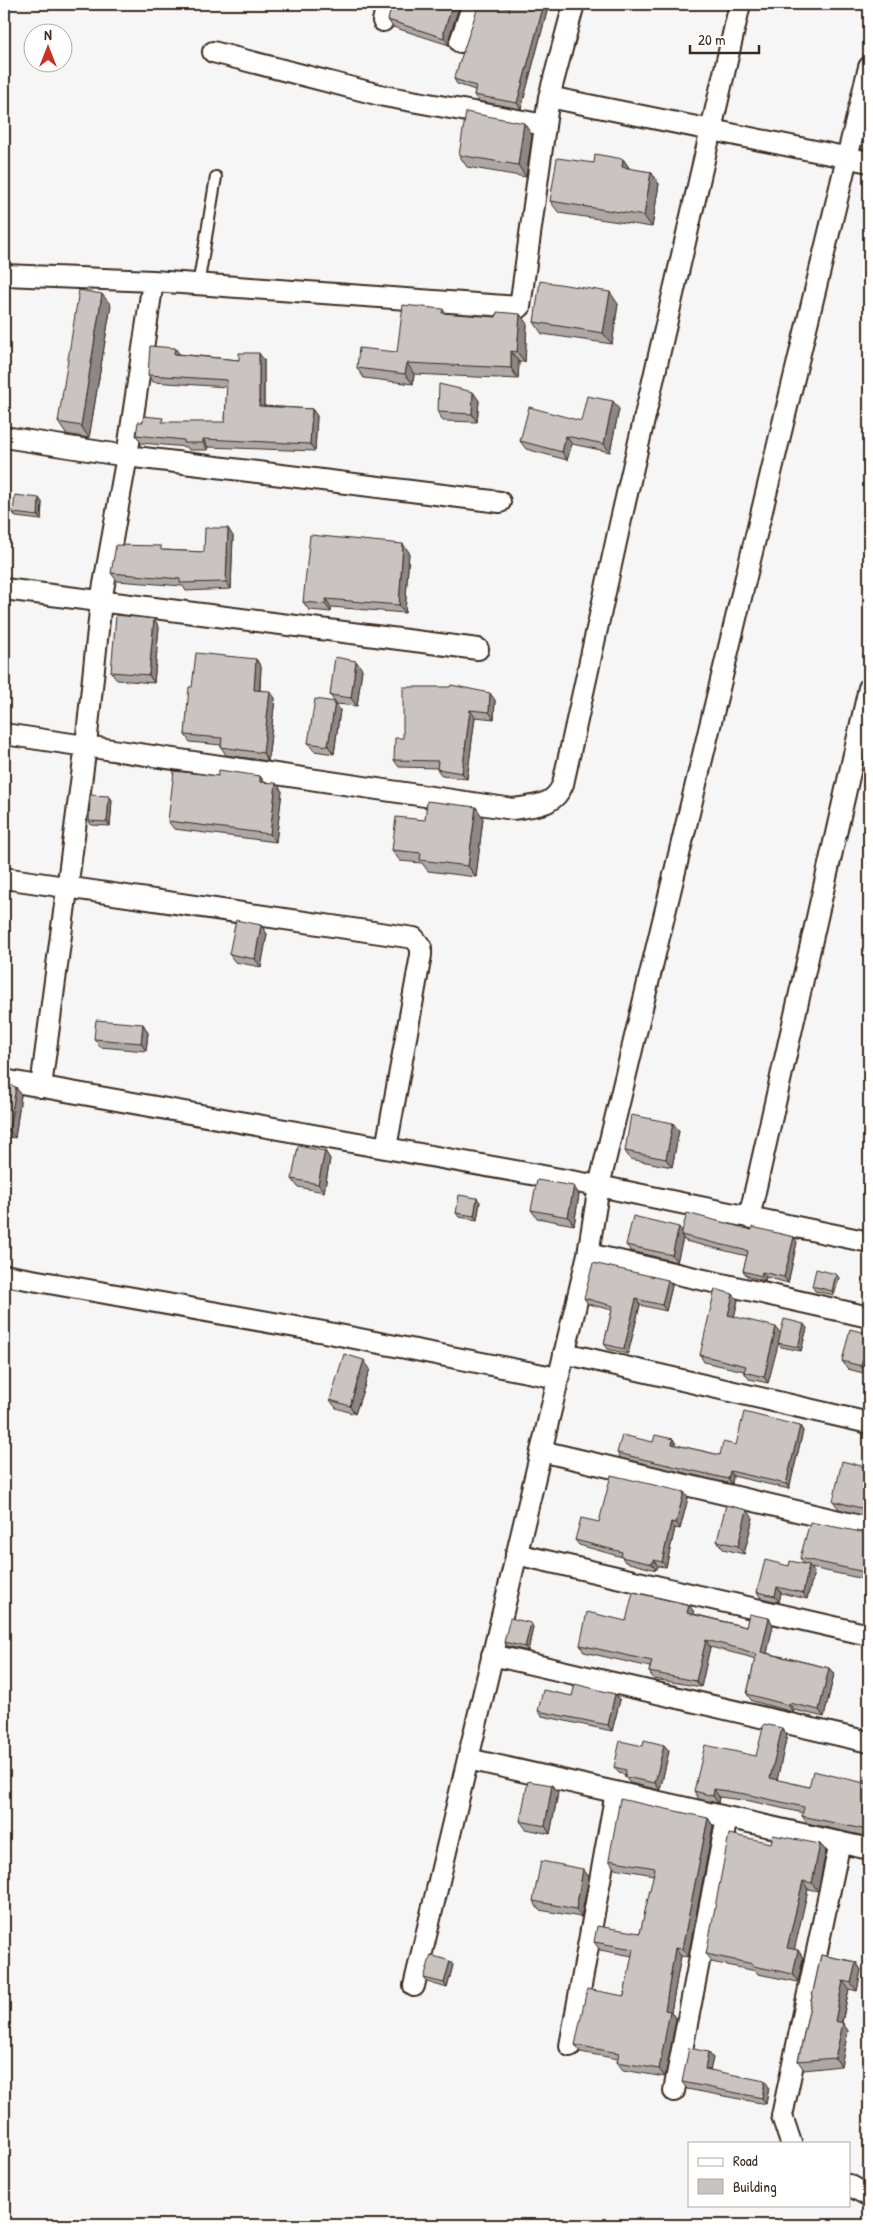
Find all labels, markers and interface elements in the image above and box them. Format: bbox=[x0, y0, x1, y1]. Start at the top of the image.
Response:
north arrow bbox=[22, 22, 72, 72]
scale bar bbox=[690, 22, 759, 54]
text: N bbox=[44, 25, 52, 44]
text: 20 m bbox=[698, 29, 725, 50]
legend bbox=[688, 2142, 850, 2206]
text: Road bbox=[733, 2150, 758, 2171]
text: Building bbox=[733, 2176, 777, 2197]

